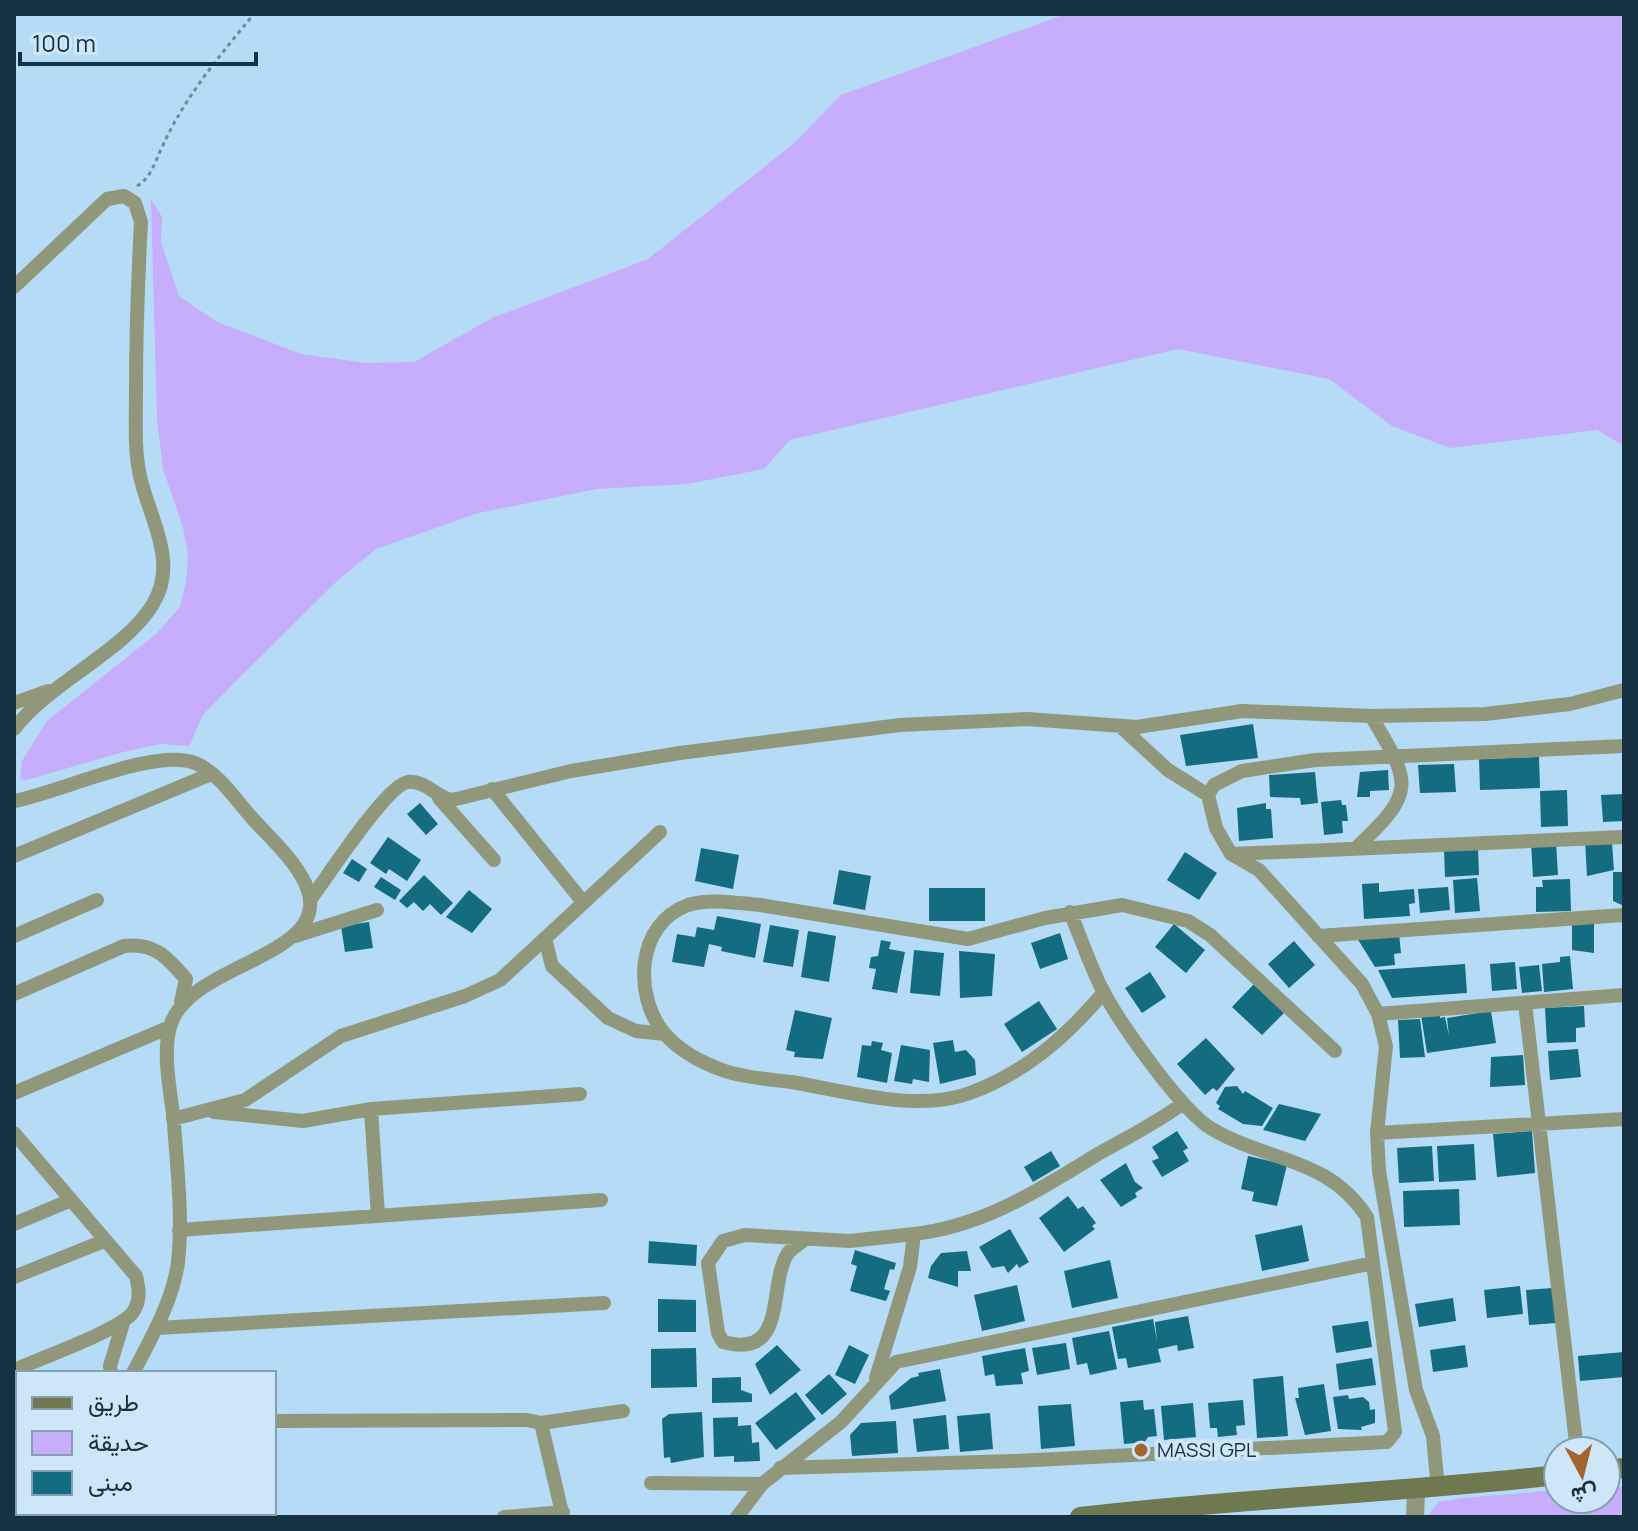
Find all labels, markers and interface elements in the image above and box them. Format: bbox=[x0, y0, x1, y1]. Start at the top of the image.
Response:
scale bar bbox=[20, 16, 256, 66]
text: 100 m bbox=[32, 26, 96, 59]
legend bbox=[16, 1371, 276, 1515]
text: طريق bbox=[88, 1385, 139, 1418]
text: حديقة bbox=[88, 1425, 149, 1458]
north arrow bbox=[1542, 1435, 1622, 1515]
place label: MASSI GPL bbox=[1157, 1436, 1256, 1463]
marker: MASSI GPL bbox=[1132, 1441, 1150, 1459]
text: مبنى bbox=[88, 1465, 133, 1498]
text: ش bbox=[1569, 1478, 1599, 1511]

